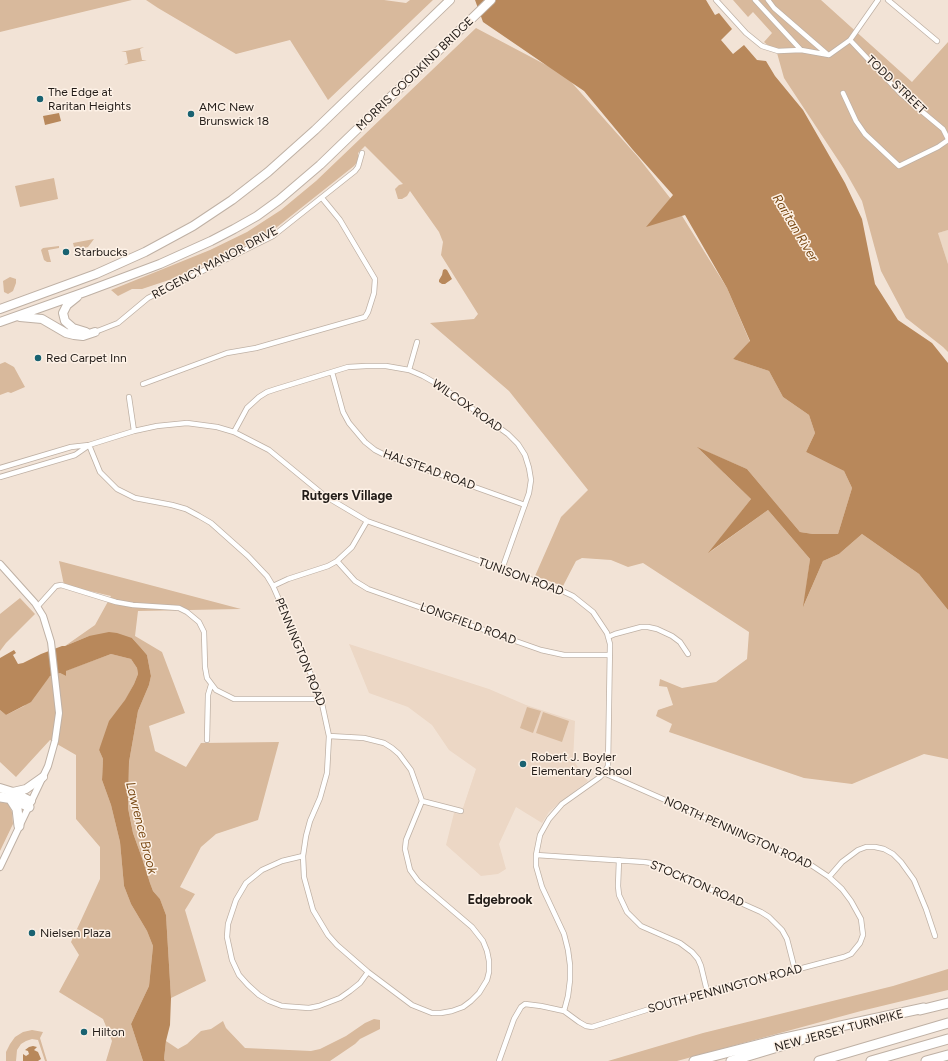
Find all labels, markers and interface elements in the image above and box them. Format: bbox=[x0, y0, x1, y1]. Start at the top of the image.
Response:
street label: MORRIS GOODKIND BRIDGE bbox=[353, 14, 477, 134]
street label: TODD STREET bbox=[863, 53, 929, 117]
place label: The Edge at Raritan Heights bbox=[48, 85, 131, 113]
marker: The Edge at Raritan Heights bbox=[35, 94, 45, 104]
place label: AMC New Brunswick 18 bbox=[199, 100, 269, 128]
marker: AMC New Brunswick 18 bbox=[186, 109, 196, 119]
water label: Raritan River bbox=[769, 192, 821, 264]
street label: REGENCY MANOR DRIVE bbox=[149, 224, 281, 302]
place label: Starbucks bbox=[74, 245, 128, 259]
marker: Starbucks bbox=[61, 247, 71, 257]
place label: Red Carpet Inn bbox=[46, 351, 127, 365]
marker: Red Carpet Inn bbox=[33, 353, 43, 363]
street label: WILCOX ROAD bbox=[429, 376, 505, 436]
street label: HALSTEAD ROAD bbox=[381, 447, 477, 493]
district label: Rutgers Village bbox=[301, 488, 393, 504]
street label: TUNISON ROAD bbox=[476, 555, 566, 599]
street label: PENNINGTON ROAD bbox=[272, 596, 328, 708]
street label: LONGFIELD ROAD bbox=[418, 600, 518, 648]
place label: Robert J. Boyler Elementary School bbox=[531, 750, 632, 778]
marker: Robert J. Boyler Elementary School bbox=[518, 759, 528, 769]
water label: Lawrence Brook bbox=[122, 780, 160, 876]
street label: NORTH PENNINGTON ROAD bbox=[662, 794, 814, 872]
street label: STOCKTON ROAD bbox=[648, 858, 746, 910]
district label: Edgebrook bbox=[467, 892, 533, 908]
place label: Nielsen Plaza bbox=[40, 926, 111, 940]
marker: Nielsen Plaza bbox=[27, 928, 37, 938]
street label: SOUTH PENNINGTON ROAD bbox=[646, 961, 804, 1017]
street label: NEW JERSEY TURNPIKE bbox=[773, 1007, 905, 1055]
place label: Hilton bbox=[92, 1025, 125, 1039]
marker: Hilton bbox=[79, 1027, 89, 1037]

